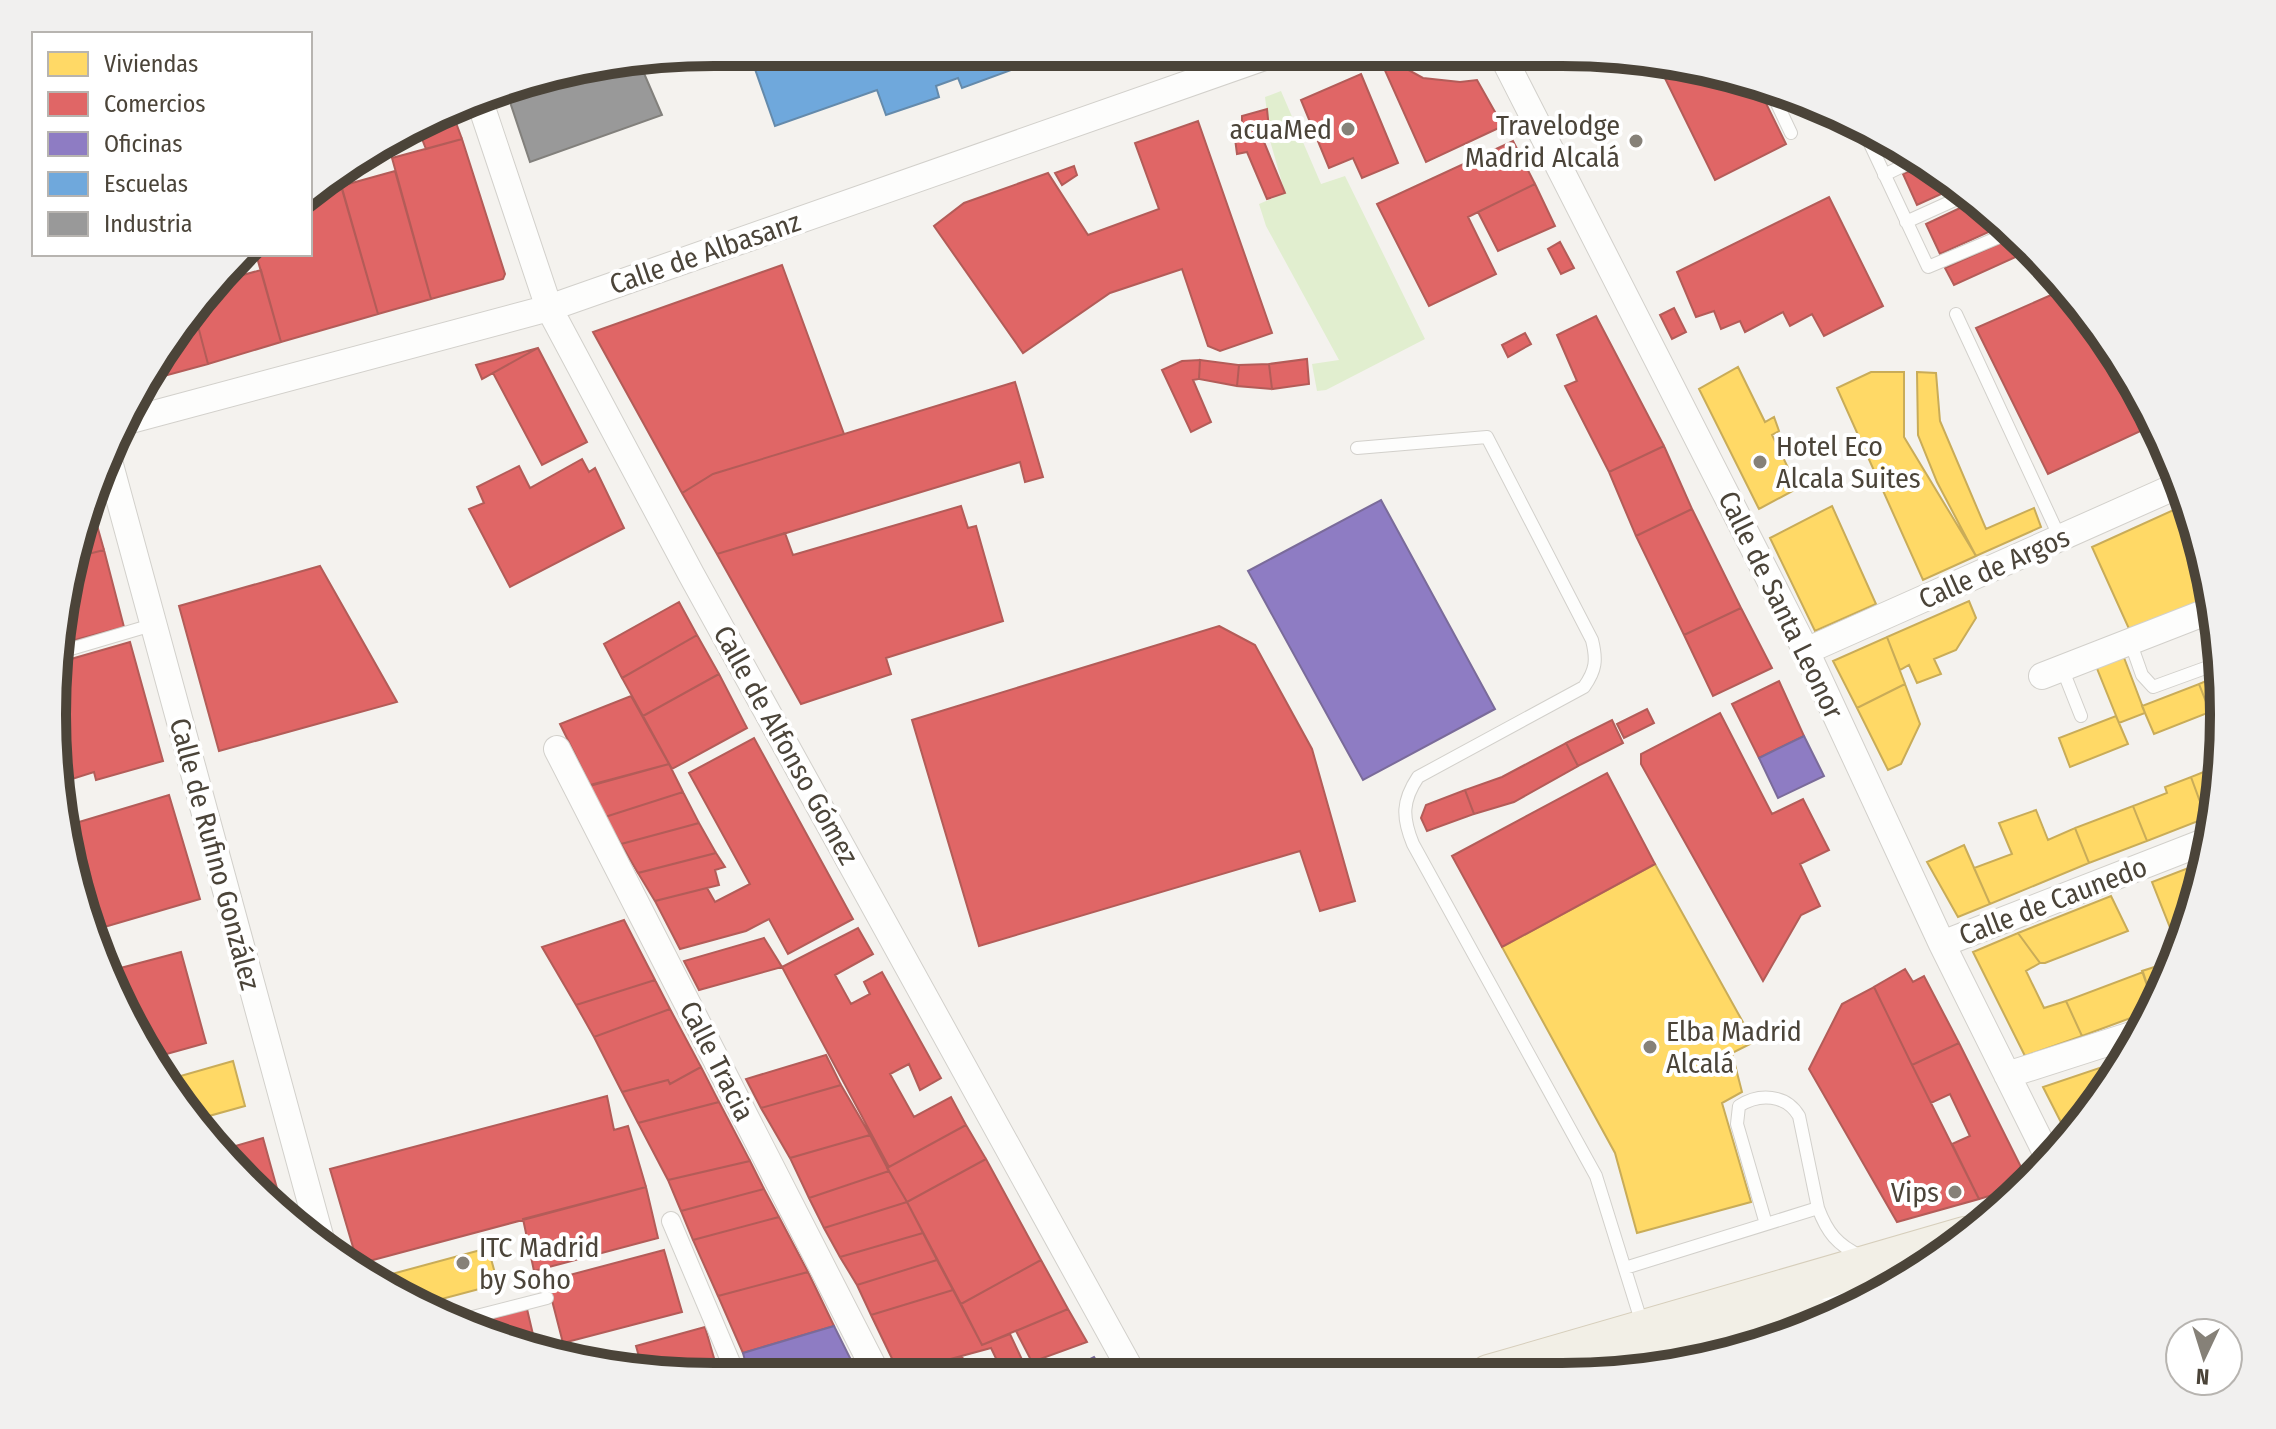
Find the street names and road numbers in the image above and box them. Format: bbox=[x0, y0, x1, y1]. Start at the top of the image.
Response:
street label: Calle de Albasanz bbox=[605, 205, 805, 301]
street label: Calle de Santa Leonor bbox=[1712, 486, 1851, 724]
street label: Calle de Argos bbox=[1914, 520, 2074, 616]
street label: Calle de Alfonso Gómez bbox=[707, 620, 865, 870]
street label: Calle de Rufino González bbox=[163, 714, 267, 994]
street label: Calle de Caunedo bbox=[1954, 850, 2152, 952]
street label: Calle Tracia bbox=[673, 996, 761, 1126]

